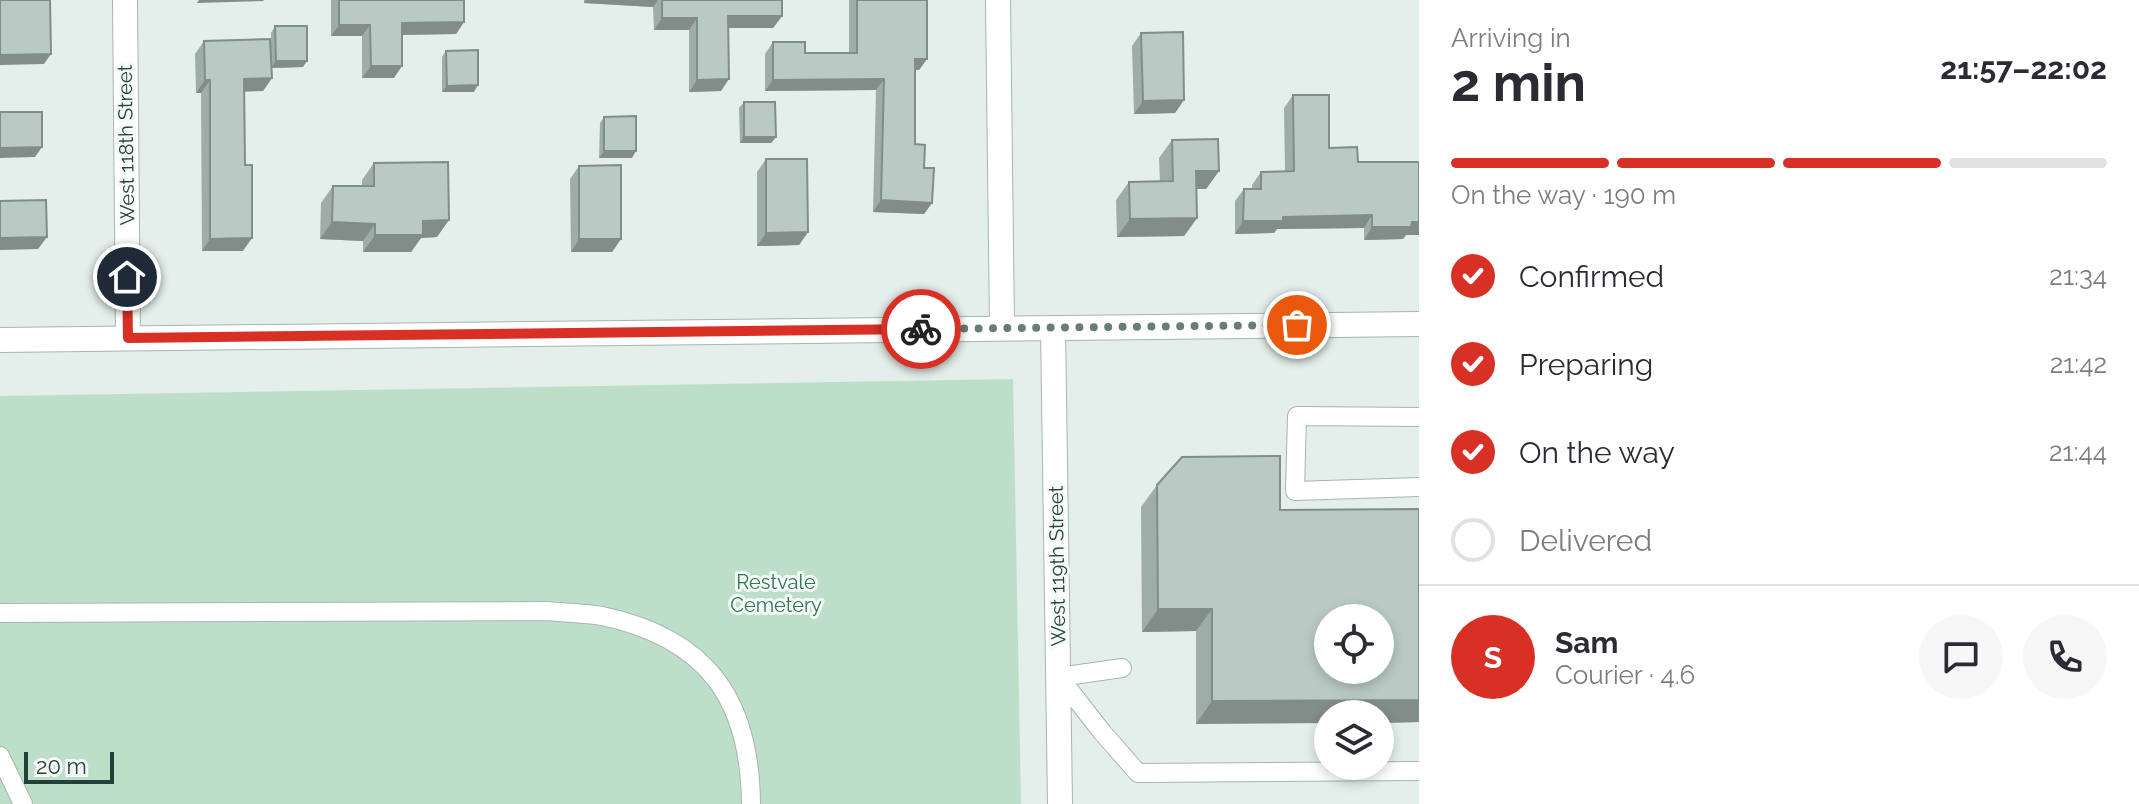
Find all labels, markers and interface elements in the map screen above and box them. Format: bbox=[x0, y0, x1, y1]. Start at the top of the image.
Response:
text: Arriving in bbox=[1451, 23, 1571, 53]
text: 21:57–22:02 bbox=[1940, 51, 2107, 86]
text: 2 min bbox=[1451, 52, 1586, 113]
street label: West 118th Street bbox=[113, 64, 139, 226]
text: On the way · 190 m bbox=[1451, 180, 1676, 210]
pin bbox=[93, 243, 161, 311]
icon: check bbox=[1451, 254, 1495, 298]
icon: home bbox=[105, 255, 149, 299]
text: Confirmed bbox=[1519, 259, 1664, 294]
text: 21:34 bbox=[2049, 261, 2107, 291]
courier bbox=[881, 289, 961, 369]
pin bbox=[1263, 291, 1331, 359]
icon: bag bbox=[1275, 303, 1319, 347]
icon: bike bbox=[899, 307, 943, 351]
icon: check bbox=[1451, 342, 1495, 386]
text: Preparing bbox=[1519, 347, 1653, 382]
text: 21:42 bbox=[2050, 349, 2107, 379]
icon: check bbox=[1451, 430, 1495, 474]
text: On the way bbox=[1519, 435, 1675, 470]
text: 21:44 bbox=[2049, 437, 2107, 467]
street label: West 119th Street bbox=[1044, 485, 1070, 646]
text: Delivered bbox=[1519, 523, 1652, 558]
park label: Restvale Cemetery bbox=[730, 570, 822, 617]
map controls bbox=[1314, 604, 1394, 780]
button: locate bbox=[1314, 604, 1394, 684]
button: chat bbox=[1919, 615, 2003, 699]
button: phone bbox=[2023, 615, 2107, 699]
text: Sam bbox=[1555, 625, 1618, 660]
text: S bbox=[1484, 640, 1502, 675]
text: Courier · 4.6 bbox=[1555, 660, 1695, 690]
button: layers bbox=[1314, 700, 1394, 780]
scale bar bbox=[24, 748, 114, 784]
text: 20 m bbox=[36, 753, 87, 779]

